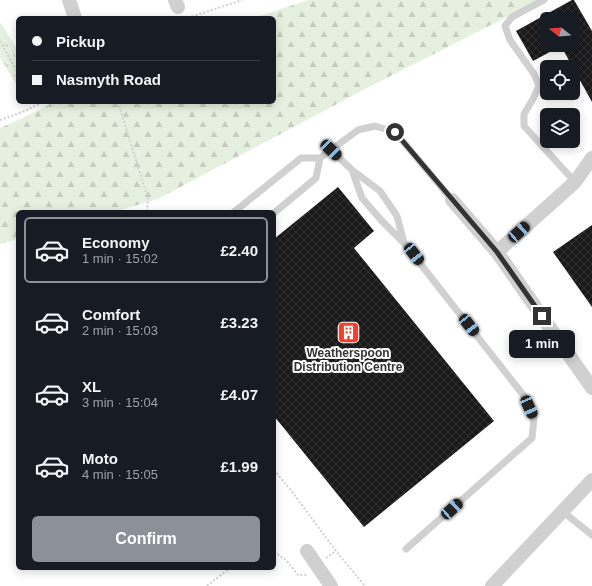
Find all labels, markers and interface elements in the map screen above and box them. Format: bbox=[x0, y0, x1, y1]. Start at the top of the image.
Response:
north arrow bbox=[540, 12, 580, 52]
map controls bbox=[540, 12, 580, 148]
text: Pickup bbox=[56, 33, 105, 50]
button: locate bbox=[540, 60, 580, 100]
text: Nasmyth Road bbox=[56, 71, 161, 88]
button: layers bbox=[540, 108, 580, 148]
route start bbox=[386, 123, 404, 141]
car bbox=[318, 137, 344, 163]
car bbox=[506, 220, 532, 244]
icon: car bbox=[34, 232, 70, 268]
text: Economy bbox=[82, 234, 150, 251]
car bbox=[402, 241, 426, 267]
text: £2.40 bbox=[220, 242, 258, 259]
text: 1 min · 15:02 bbox=[82, 251, 158, 266]
icon: car bbox=[34, 304, 70, 340]
text: Comfort bbox=[82, 306, 140, 323]
route end bbox=[533, 307, 551, 325]
car bbox=[457, 312, 481, 338]
text: £3.23 bbox=[220, 314, 258, 331]
building icon: Weatherspoon Distribution Centre bbox=[335, 319, 361, 345]
text: 2 min · 15:03 bbox=[82, 323, 158, 338]
callout: 1 min bbox=[509, 330, 575, 358]
text: 1 min bbox=[525, 336, 559, 351]
place label: Weatherspoon Distribution Centre bbox=[294, 346, 403, 374]
icon: car bbox=[34, 376, 70, 412]
text: XL bbox=[82, 378, 101, 395]
text: £4.07 bbox=[220, 386, 258, 403]
car bbox=[519, 394, 539, 420]
text: 3 min · 15:04 bbox=[82, 395, 158, 410]
icon: car bbox=[34, 448, 70, 484]
text: Moto bbox=[82, 450, 118, 467]
text: £1.99 bbox=[220, 458, 258, 475]
text: 4 min · 15:05 bbox=[82, 467, 158, 482]
car bbox=[439, 497, 465, 521]
button: Confirm bbox=[32, 516, 260, 562]

